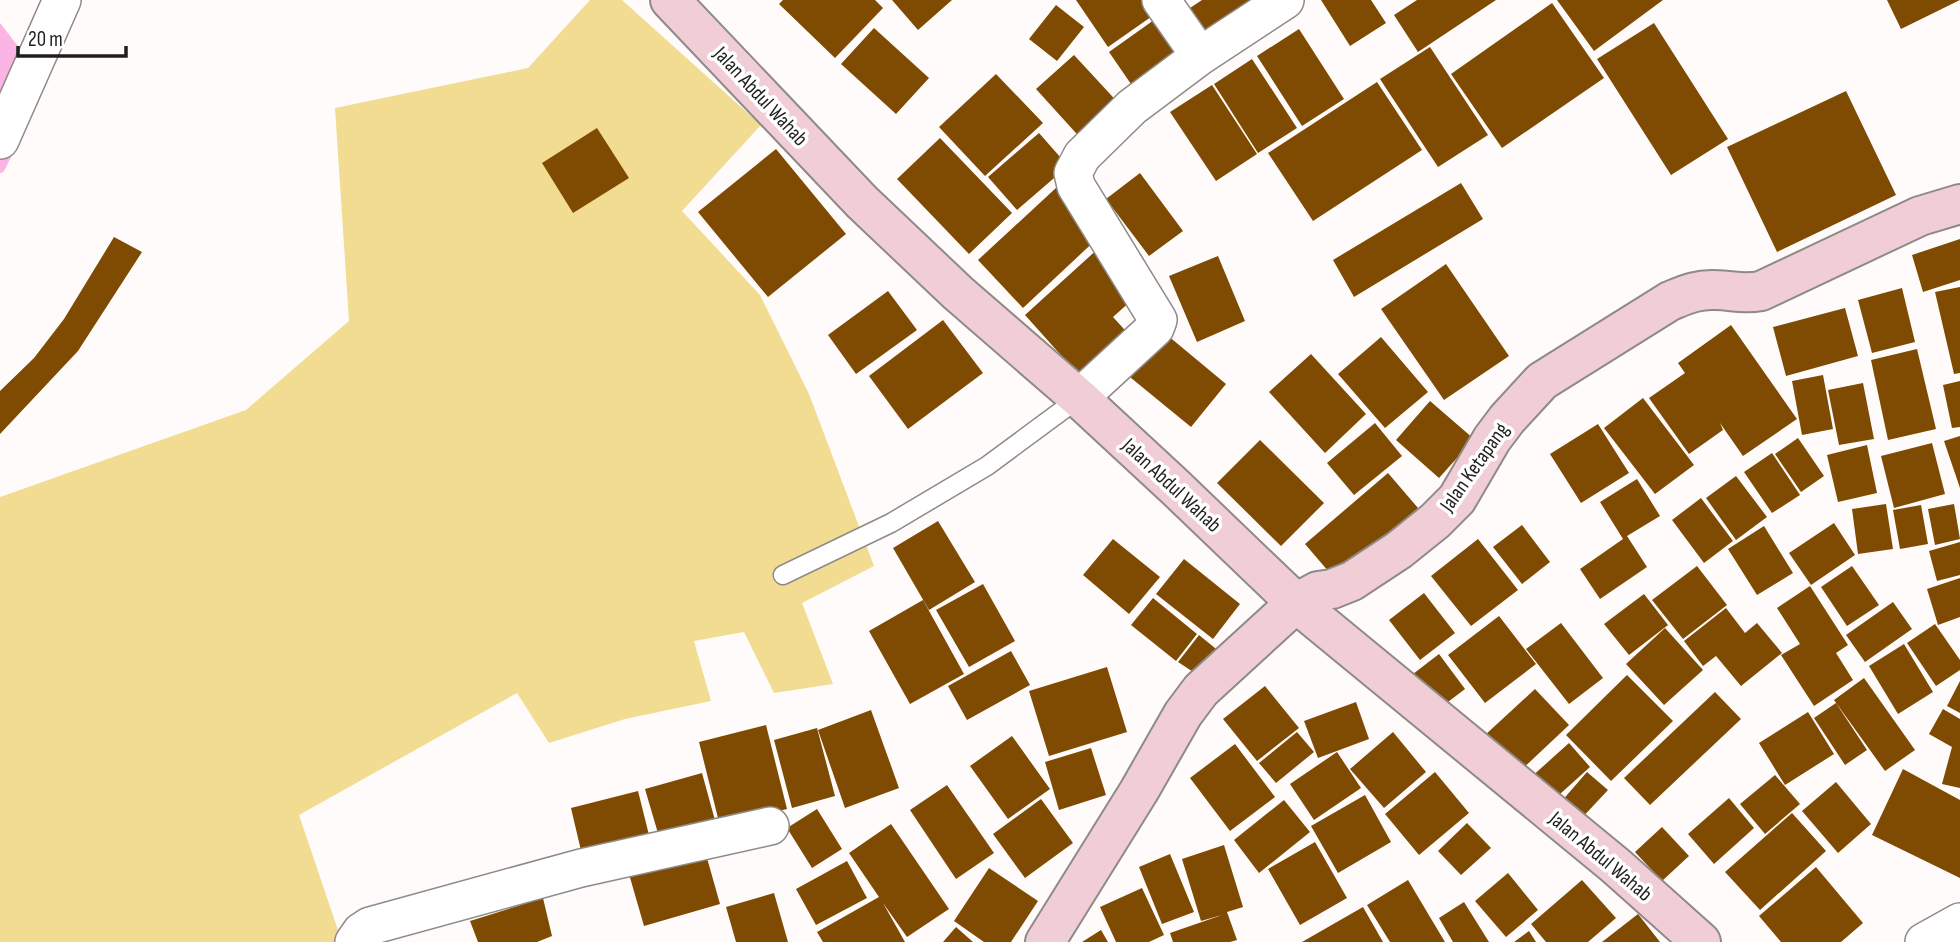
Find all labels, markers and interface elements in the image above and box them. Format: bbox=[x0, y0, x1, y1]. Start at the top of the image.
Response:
scale bar bbox=[18, 14, 126, 58]
text: 20 m bbox=[28, 27, 63, 52]
street label: Jalan Abdul Wahab bbox=[708, 41, 813, 151]
street label: Jalan Ketapang bbox=[1434, 418, 1514, 517]
street label: Jalan Abdul Wahab bbox=[1116, 432, 1226, 538]
street label: Jalan Abdul Wahab bbox=[1543, 806, 1657, 907]

